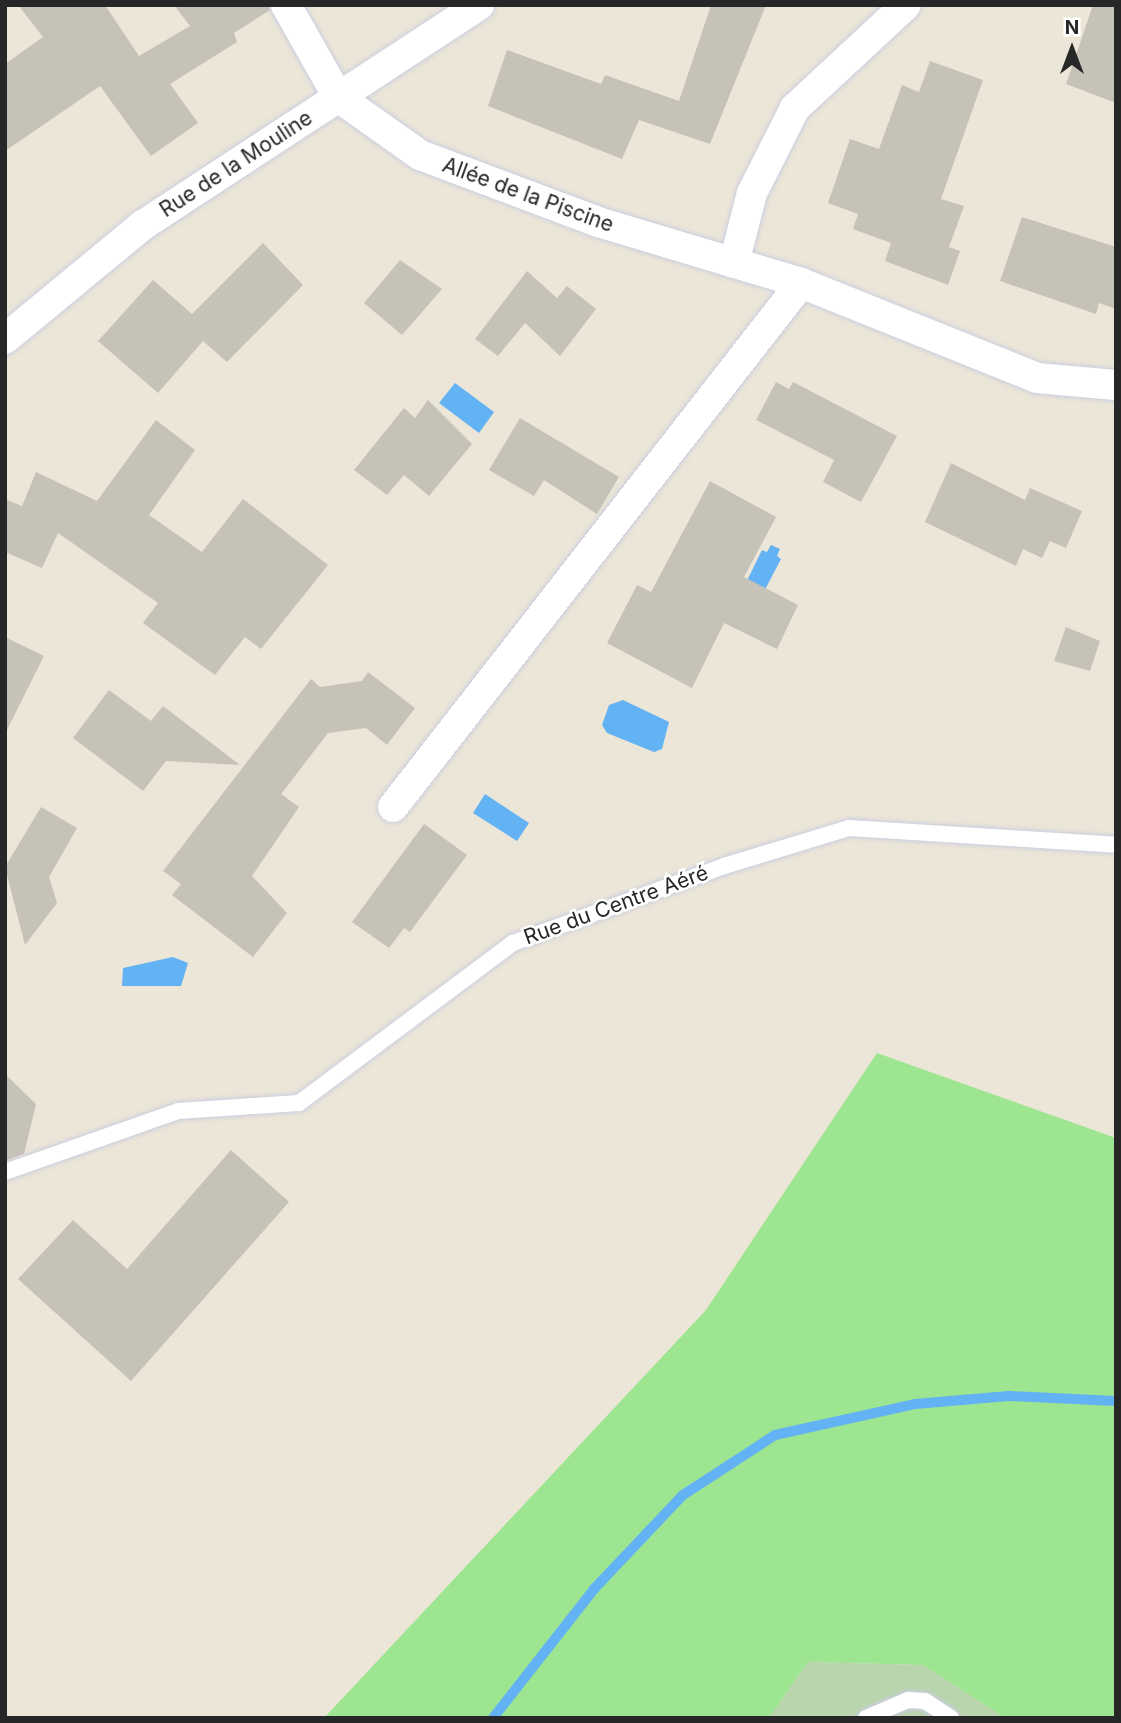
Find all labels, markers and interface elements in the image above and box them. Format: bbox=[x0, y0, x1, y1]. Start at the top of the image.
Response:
north arrow bbox=[1037, 14, 1107, 84]
text: N bbox=[1065, 16, 1079, 39]
street label: Rue de la Mouline bbox=[155, 105, 317, 223]
street label: Allée de la Piscine bbox=[439, 152, 617, 238]
street label: Rue du Centre Aéré bbox=[520, 860, 712, 950]

